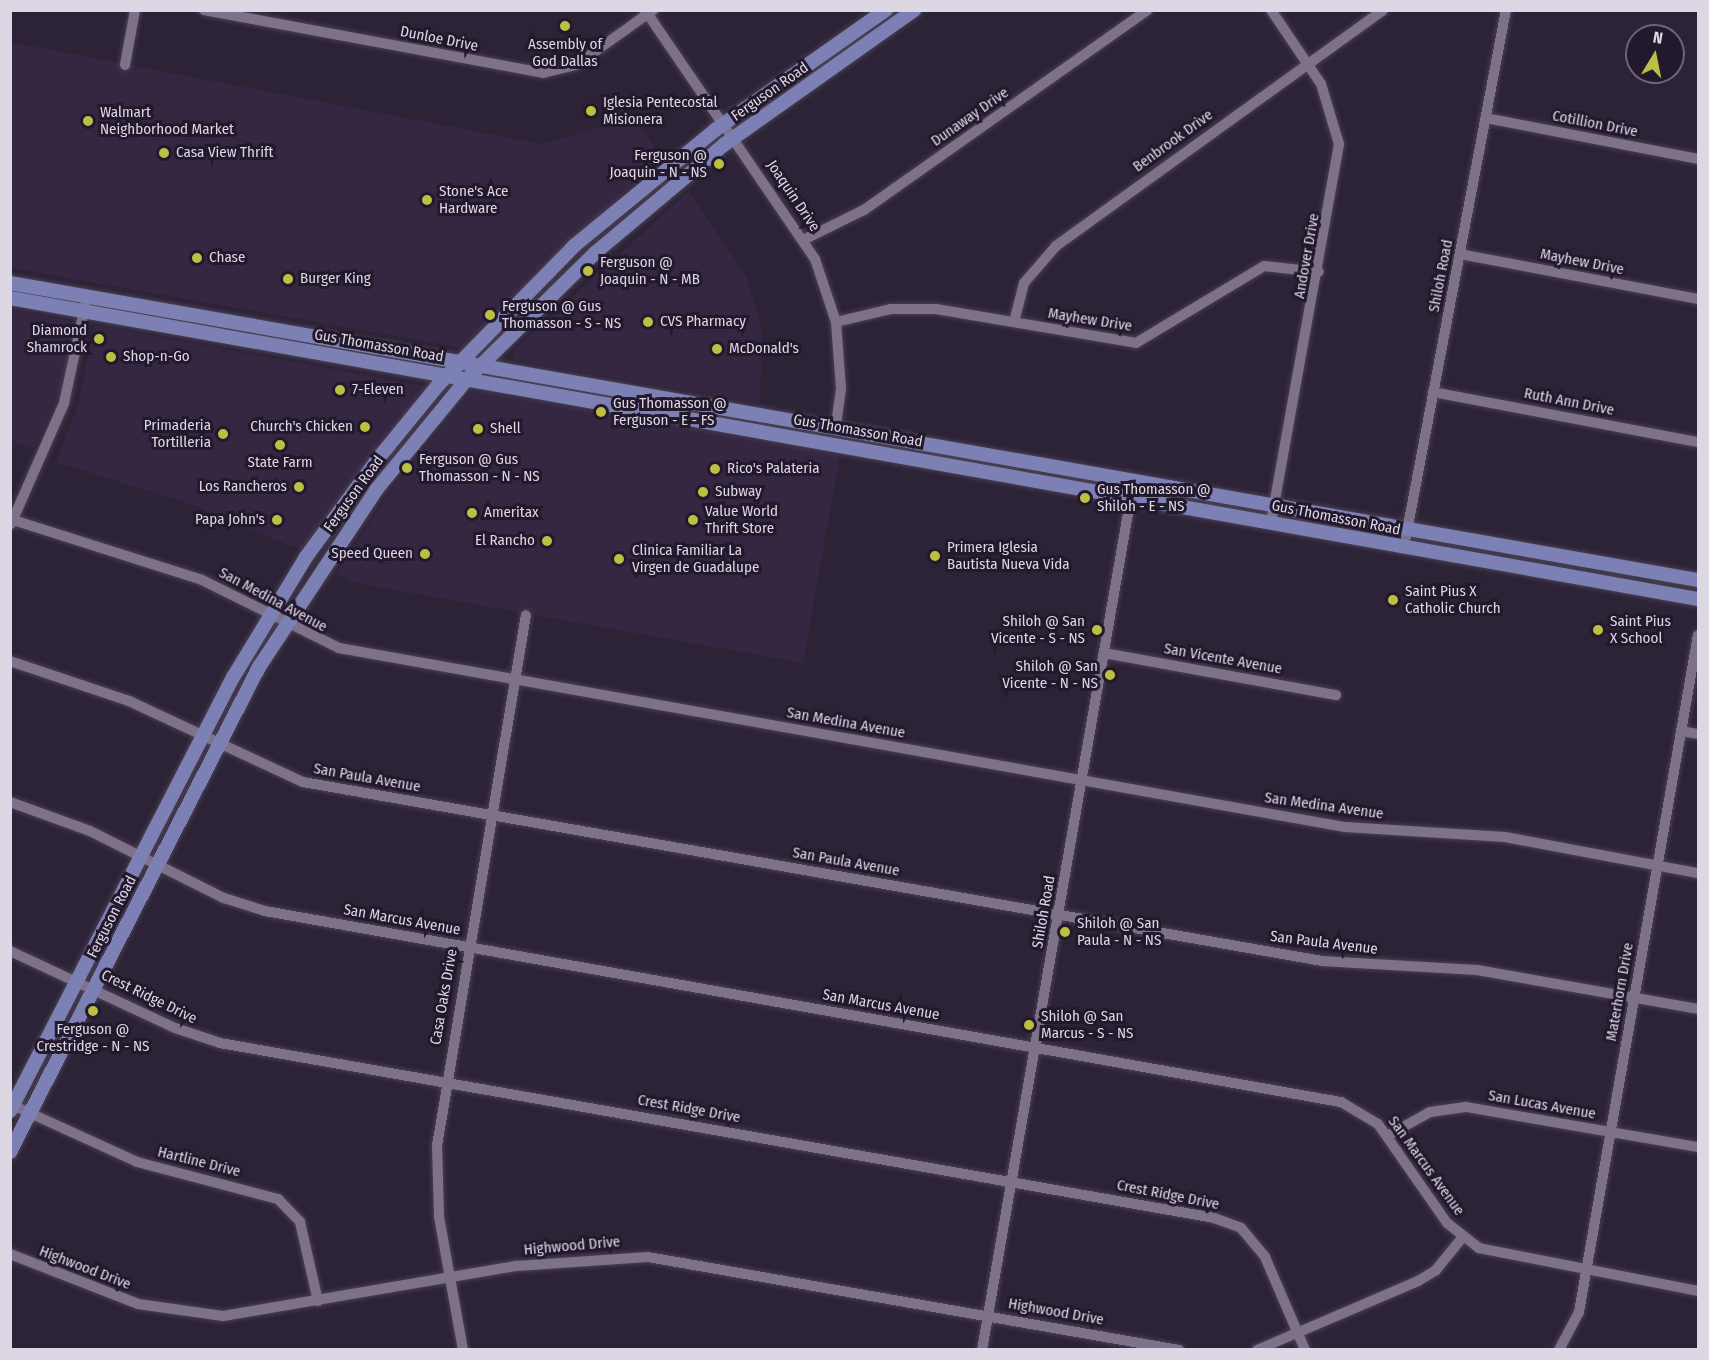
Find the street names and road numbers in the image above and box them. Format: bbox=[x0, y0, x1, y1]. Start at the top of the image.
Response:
street label: Dunloe Drive bbox=[399, 23, 479, 55]
street label: Ferguson Road bbox=[728, 59, 812, 125]
street label: Dunaway Drive bbox=[928, 84, 1012, 150]
street label: Benbrook Drive bbox=[1130, 106, 1216, 176]
street label: Cotillion Drive bbox=[1551, 107, 1639, 141]
street label: Joaquin Drive bbox=[763, 157, 823, 235]
street label: Andover Drive bbox=[1291, 212, 1323, 300]
street label: Shiloh Road bbox=[1425, 238, 1457, 314]
street label: Mayhew Drive bbox=[1539, 245, 1625, 279]
street label: Mayhew Drive bbox=[1047, 304, 1133, 336]
street label: Gus Thomasson Road bbox=[313, 326, 445, 366]
street label: Ruth Ann Drive bbox=[1522, 384, 1616, 420]
street label: Gus Thomasson Road bbox=[792, 411, 924, 451]
street label: Ferguson Road bbox=[320, 452, 388, 536]
street label: Gus Thomasson Road bbox=[1270, 497, 1402, 539]
street label: San Medina Avenue bbox=[216, 564, 330, 636]
street label: San Vicente Avenue bbox=[1162, 640, 1284, 678]
street label: San Medina Avenue bbox=[785, 704, 907, 742]
street label: San Paula Avenue bbox=[312, 760, 422, 796]
street label: San Medina Avenue bbox=[1263, 789, 1385, 823]
street label: San Paula Avenue bbox=[791, 844, 901, 880]
street label: Ferguson Road bbox=[84, 873, 140, 961]
street label: Shiloh Road bbox=[1029, 874, 1059, 950]
street label: San Marcus Avenue bbox=[342, 901, 462, 939]
street label: San Paula Avenue bbox=[1269, 927, 1379, 959]
street label: Materhorn Drive bbox=[1602, 941, 1638, 1043]
street label: Casa Oaks Drive bbox=[427, 948, 461, 1046]
street label: Crest Ridge Drive bbox=[98, 966, 200, 1028]
street label: San Marcus Avenue bbox=[821, 986, 941, 1024]
street label: San Lucas Avenue bbox=[1487, 1087, 1597, 1123]
street label: Crest Ridge Drive bbox=[636, 1091, 742, 1127]
street label: San Marcus Avenue bbox=[1384, 1113, 1468, 1219]
street label: Hartline Drive bbox=[156, 1143, 242, 1181]
street label: Crest Ridge Drive bbox=[1115, 1176, 1221, 1214]
street label: Highwood Drive bbox=[523, 1233, 621, 1259]
street label: Highwood Drive bbox=[37, 1242, 133, 1294]
street label: Highwood Drive bbox=[1007, 1295, 1105, 1329]

